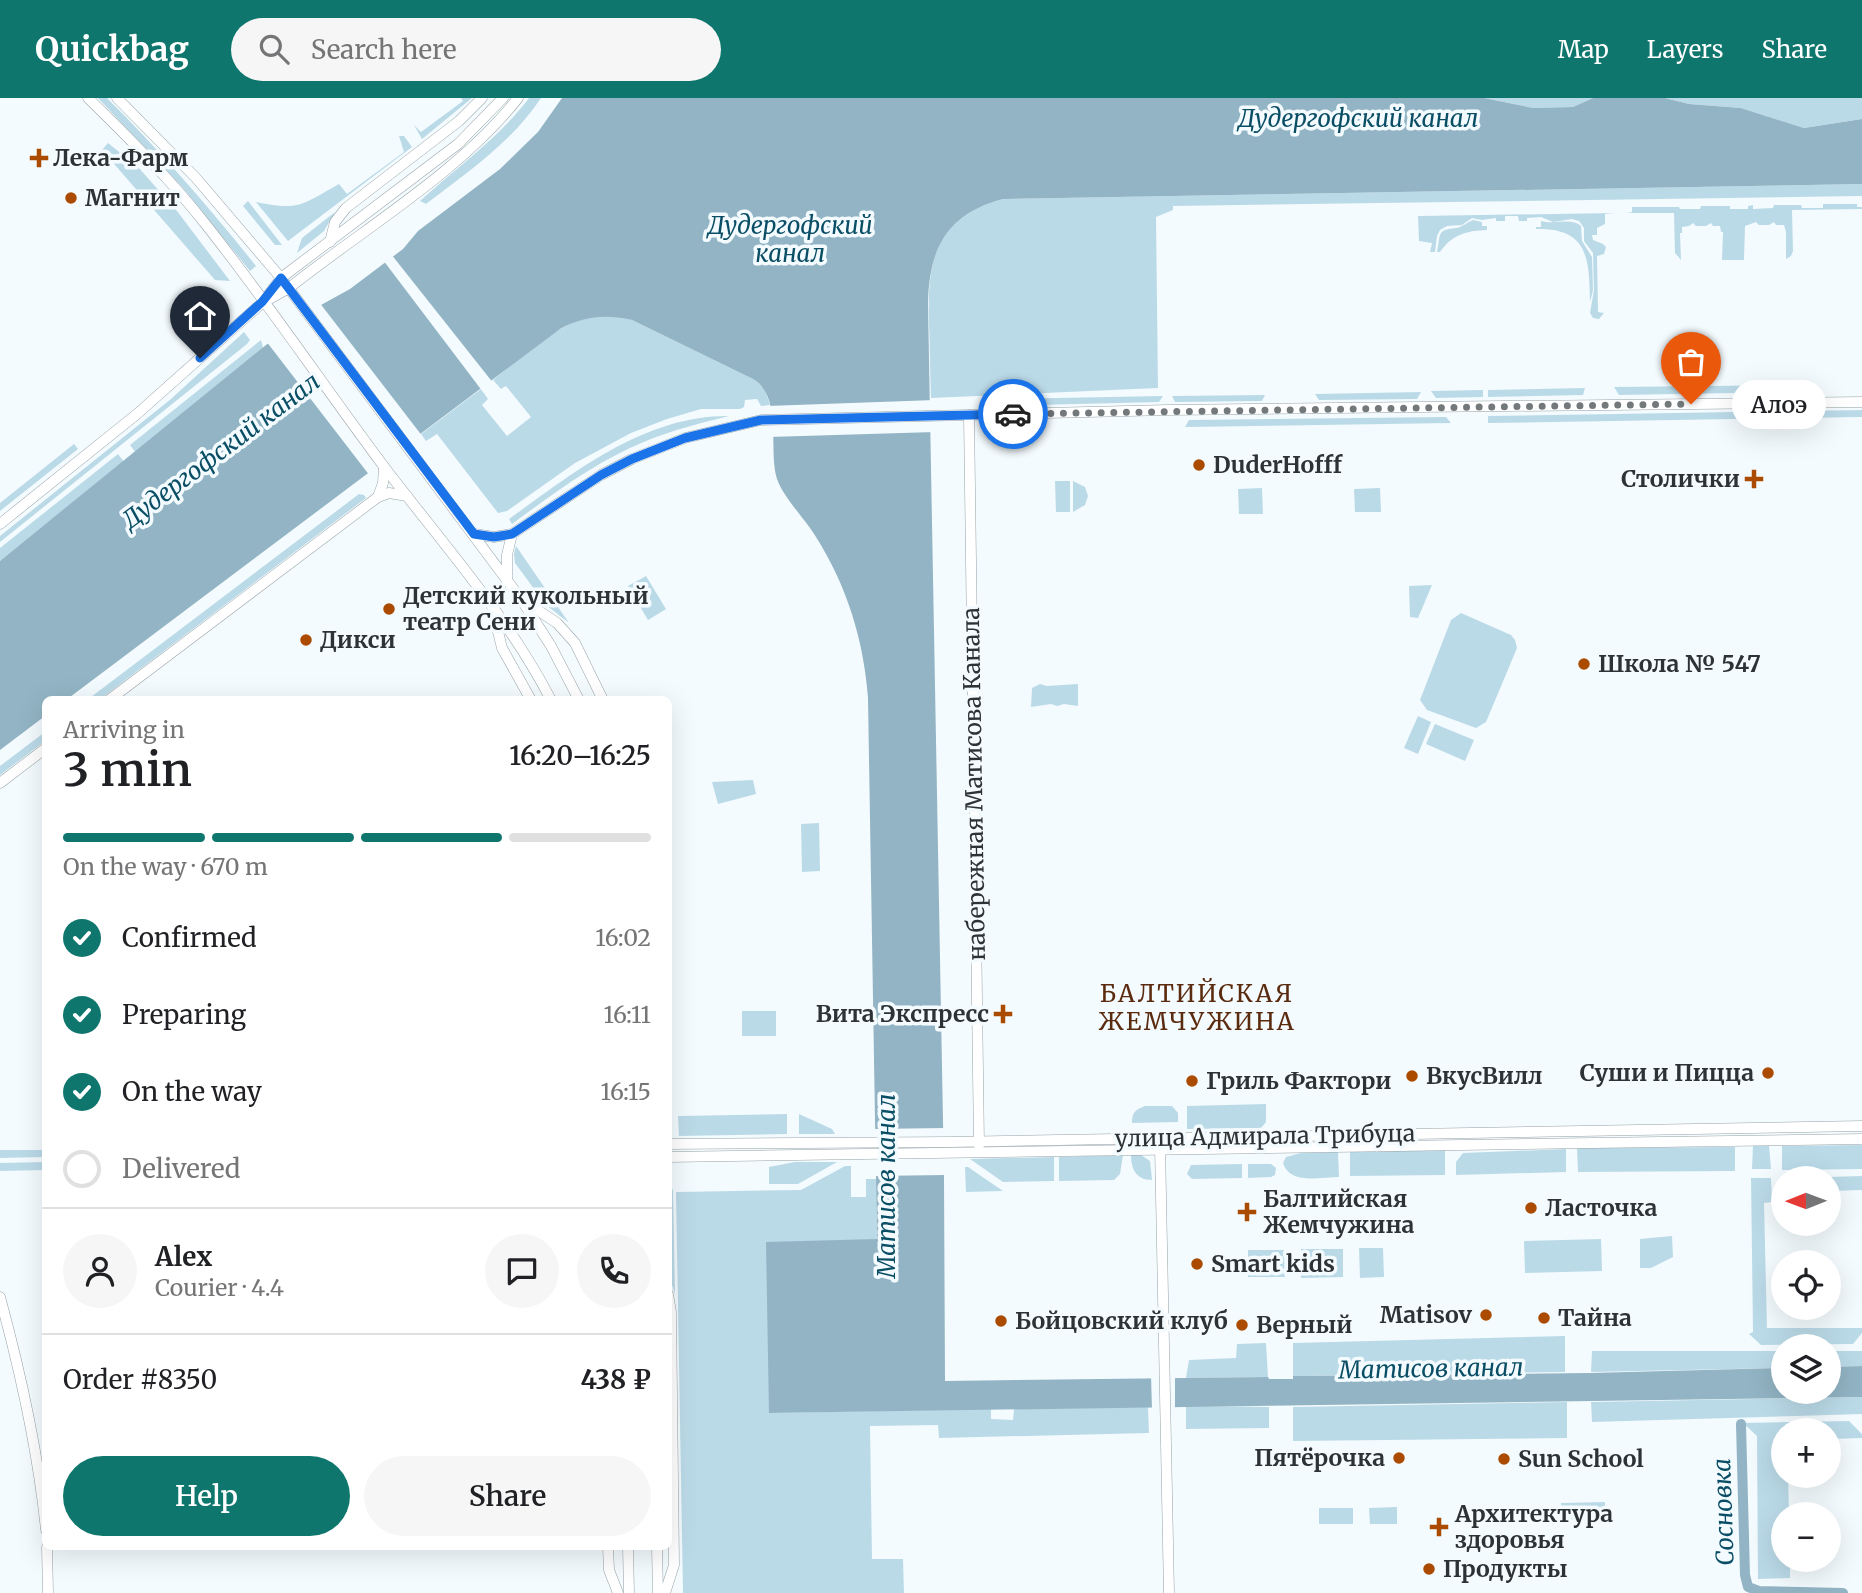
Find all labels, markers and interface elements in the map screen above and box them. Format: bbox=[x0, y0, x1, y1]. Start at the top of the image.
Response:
search box bbox=[231, 18, 721, 81]
text: Quickbag bbox=[35, 29, 189, 70]
icon: search bbox=[255, 30, 293, 68]
text: Search here bbox=[311, 33, 457, 66]
text: Map bbox=[1558, 34, 1609, 65]
text: Layers bbox=[1647, 34, 1723, 65]
text: Share bbox=[1761, 34, 1827, 65]
water label: Дудергофский канал bbox=[1236, 103, 1478, 134]
place label: Лека-Фарм bbox=[53, 143, 188, 172]
marker: Лека-Фарм bbox=[31, 150, 47, 166]
place label: Магнит bbox=[85, 183, 180, 212]
marker: Магнит bbox=[63, 190, 79, 206]
water label: Дудергофский канал bbox=[705, 210, 873, 269]
pin bbox=[170, 286, 230, 358]
icon: home bbox=[181, 297, 219, 335]
pin bbox=[1661, 332, 1721, 404]
icon: bag bbox=[1672, 343, 1710, 381]
water label: Дудергофский канал bbox=[114, 366, 326, 536]
courier bbox=[978, 379, 1048, 449]
callout: Алоэ bbox=[1733, 380, 1828, 428]
text: Алоэ bbox=[1751, 390, 1807, 419]
icon: car bbox=[994, 395, 1032, 433]
place label: DuderHofff bbox=[1213, 450, 1343, 479]
marker: DuderHofff bbox=[1191, 457, 1207, 473]
place label: Столички bbox=[1621, 464, 1740, 493]
marker: Столички bbox=[1746, 471, 1762, 487]
place label: Детский кукольный театр Сени bbox=[403, 581, 649, 636]
marker: Детский кукольный театр Сени bbox=[381, 601, 397, 617]
street label: набережная Матисова Канала bbox=[956, 607, 991, 961]
place label: Дикси bbox=[320, 625, 396, 654]
marker: Дикси bbox=[298, 632, 314, 648]
place label: Школа № 547 bbox=[1598, 649, 1761, 678]
marker: Школа № 547 bbox=[1576, 656, 1592, 672]
text: Arriving in bbox=[63, 715, 185, 744]
text: 16:20–16:25 bbox=[509, 739, 651, 772]
text: 3 min bbox=[63, 741, 192, 799]
text: On the way · 670 m bbox=[63, 852, 268, 881]
icon: check bbox=[63, 919, 101, 957]
text: Confirmed bbox=[122, 921, 257, 954]
text: 16:02 bbox=[595, 923, 651, 952]
district label: БАЛТИЙСКАЯ ЖЕМЧУЖИНА bbox=[1098, 978, 1296, 1037]
icon: check bbox=[63, 996, 101, 1034]
text: Preparing bbox=[122, 998, 246, 1031]
place label: Вита Экспресс bbox=[816, 999, 989, 1028]
text: 16:11 bbox=[604, 1000, 651, 1029]
marker: Вита Экспресс bbox=[995, 1006, 1011, 1022]
place label: Суши и Пицца bbox=[1580, 1058, 1754, 1087]
place label: ВкусВилл bbox=[1426, 1061, 1543, 1090]
marker: Суши и Пицца bbox=[1760, 1065, 1776, 1081]
place label: Гриль Фактори bbox=[1206, 1066, 1391, 1095]
marker: ВкусВилл bbox=[1404, 1068, 1420, 1084]
icon: check bbox=[63, 1073, 101, 1111]
marker: Гриль Фактори bbox=[1184, 1073, 1200, 1089]
text: On the way bbox=[122, 1075, 262, 1108]
text: 16:15 bbox=[601, 1077, 651, 1106]
water label: Матисов канал bbox=[871, 1094, 902, 1279]
street label: улица Адмирала Трибуца bbox=[1114, 1118, 1416, 1153]
text: Delivered bbox=[122, 1152, 241, 1185]
north arrow bbox=[1771, 1166, 1841, 1236]
map controls bbox=[1771, 1166, 1841, 1572]
place label: Балтийская Жемчужина bbox=[1263, 1184, 1415, 1239]
place label: Ласточка bbox=[1545, 1193, 1658, 1222]
marker: Ласточка bbox=[1523, 1200, 1539, 1216]
marker: Балтийская Жемчужина bbox=[1237, 1202, 1257, 1222]
button: person bbox=[63, 1234, 137, 1308]
button: chat bbox=[485, 1234, 559, 1308]
button: phone bbox=[577, 1234, 651, 1308]
text: Alex bbox=[155, 1240, 212, 1273]
place label: Smart kids bbox=[1211, 1249, 1335, 1278]
button: locate bbox=[1771, 1250, 1841, 1320]
marker: Smart kids bbox=[1189, 1256, 1205, 1272]
text: Courier · 4.4 bbox=[155, 1273, 284, 1302]
place label: Matisov bbox=[1380, 1300, 1473, 1329]
place label: Тайна bbox=[1558, 1303, 1632, 1332]
place label: Бойцовский клуб bbox=[1015, 1306, 1228, 1335]
marker: Matisov bbox=[1478, 1307, 1494, 1323]
place label: Верный bbox=[1256, 1310, 1353, 1339]
marker: Тайна bbox=[1536, 1310, 1552, 1326]
marker: Бойцовский клуб bbox=[993, 1313, 1009, 1329]
marker: Верный bbox=[1234, 1317, 1250, 1333]
button: layers bbox=[1771, 1334, 1841, 1404]
water label: Матисов канал bbox=[1337, 1351, 1524, 1386]
text: Order #8350 bbox=[63, 1363, 217, 1396]
text: 438 ₽ bbox=[580, 1363, 651, 1396]
button: + bbox=[1771, 1418, 1841, 1488]
place label: Пятёрочка bbox=[1254, 1443, 1385, 1472]
place label: Sun School bbox=[1518, 1444, 1644, 1473]
marker: Пятёрочка bbox=[1391, 1450, 1407, 1466]
marker: Sun School bbox=[1496, 1451, 1512, 1467]
button: Help bbox=[63, 1456, 350, 1536]
button: Share bbox=[364, 1456, 651, 1536]
water label: Сосновка bbox=[1706, 1458, 1741, 1566]
place label: Архитектура здоровья bbox=[1454, 1499, 1613, 1554]
button: − bbox=[1771, 1502, 1841, 1572]
marker: Архитектура здоровья bbox=[1429, 1517, 1449, 1537]
place label: Продукты bbox=[1443, 1554, 1568, 1583]
marker: Продукты bbox=[1421, 1561, 1437, 1577]

